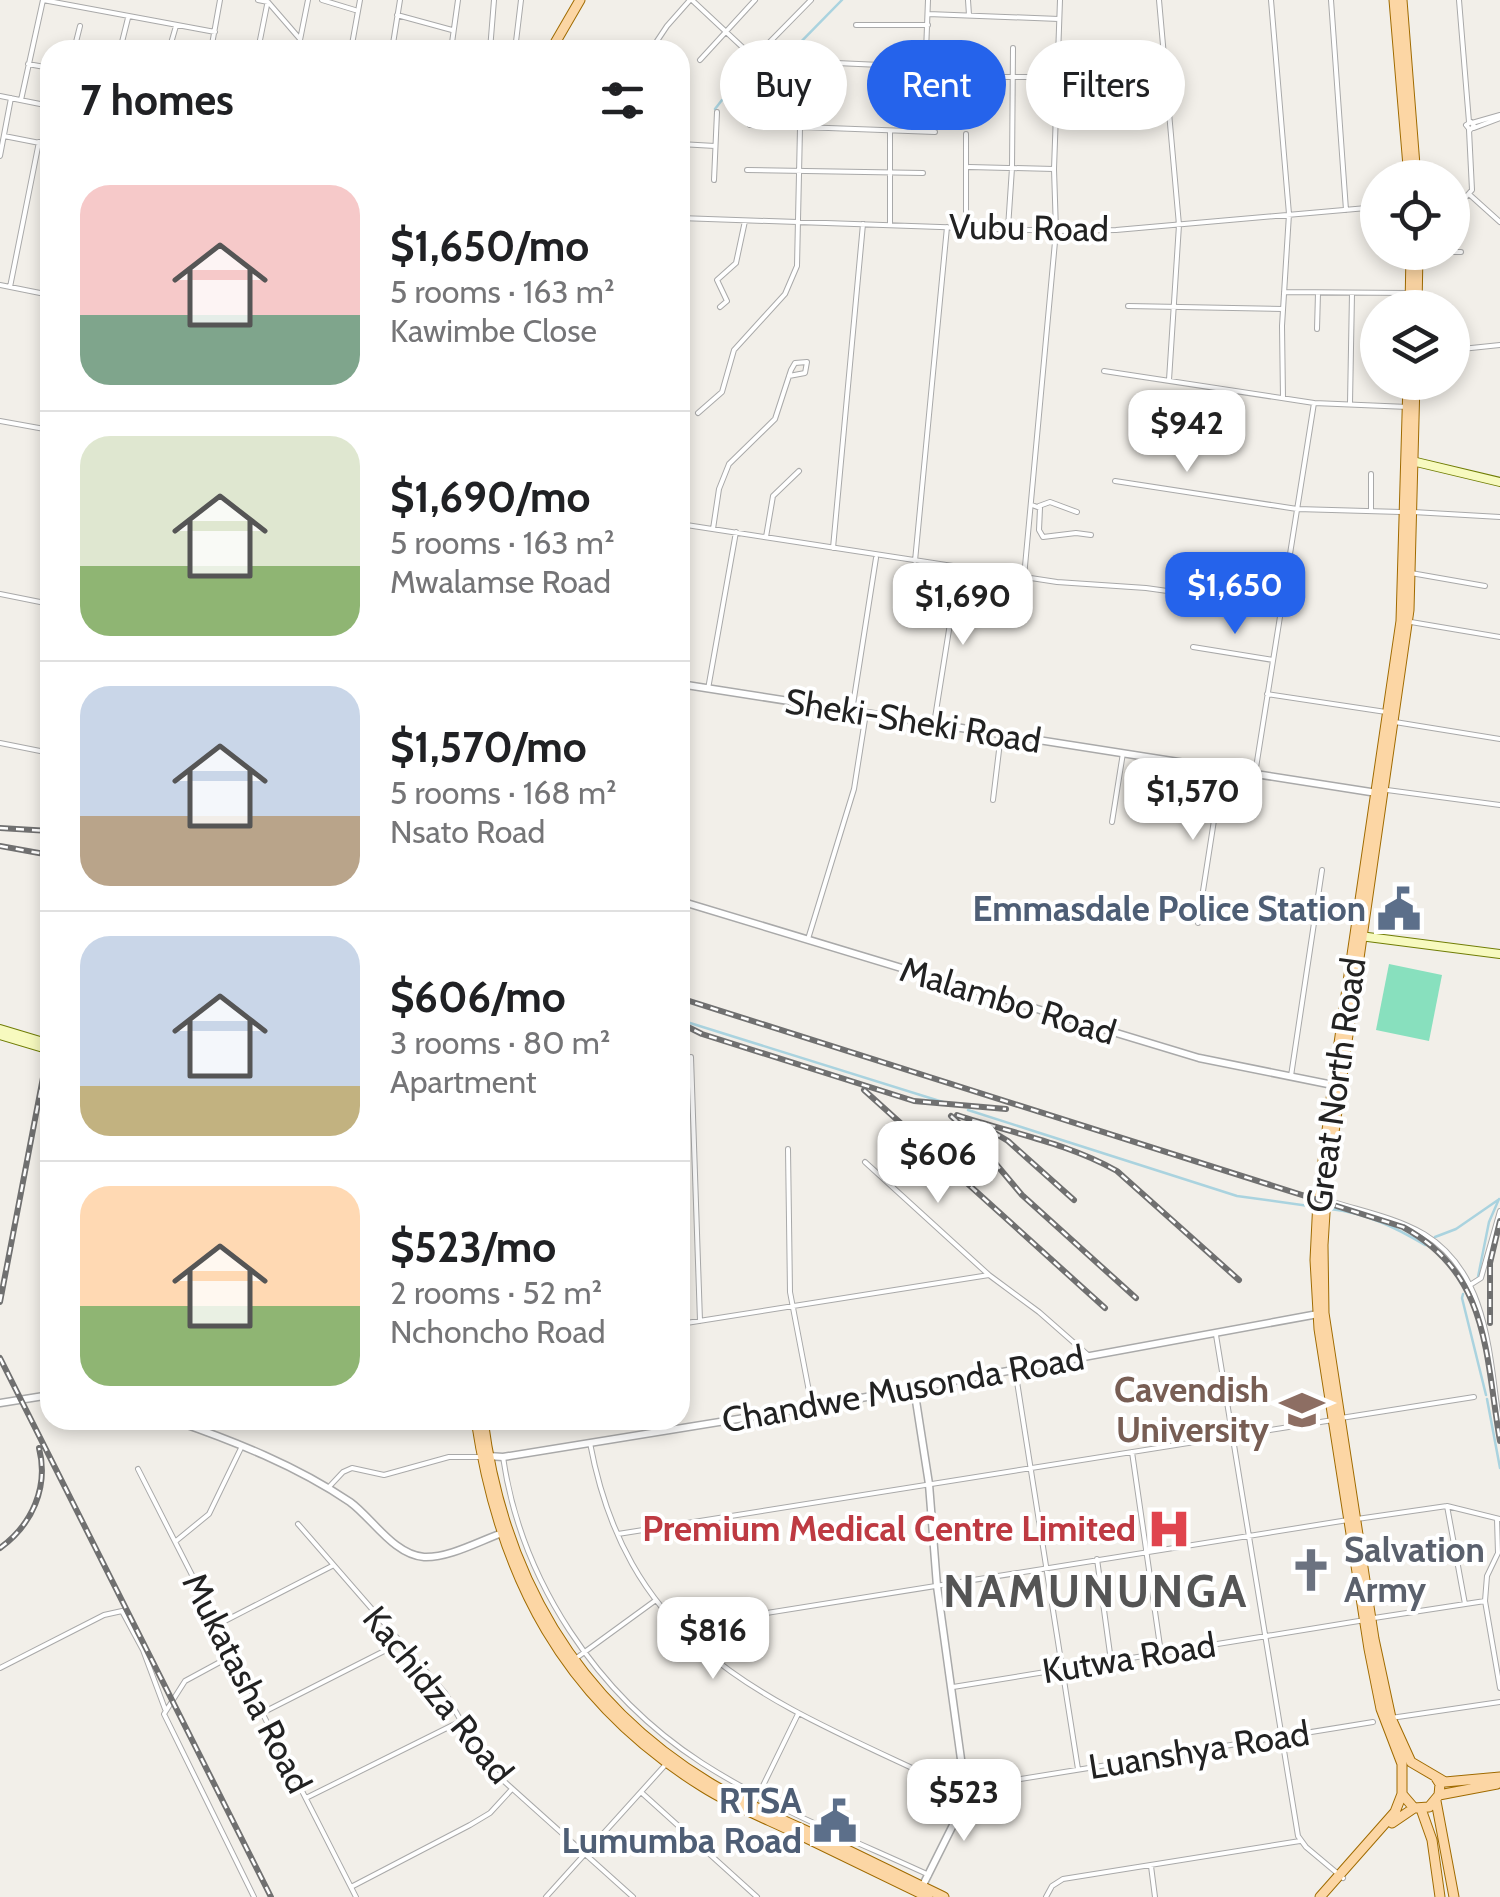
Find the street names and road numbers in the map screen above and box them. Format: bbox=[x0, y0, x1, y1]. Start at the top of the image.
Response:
street label: Vubu Road bbox=[949, 205, 1109, 250]
street label: Sheki-Sheki Road bbox=[782, 679, 1044, 762]
street label: Malambo Road bbox=[895, 947, 1121, 1054]
street label: Great North Road bbox=[1296, 955, 1375, 1215]
street label: Chandwe Musonda Road bbox=[718, 1335, 1087, 1442]
street label: Mukatasha Road bbox=[174, 1566, 321, 1800]
street label: Kachidza Road bbox=[354, 1597, 523, 1792]
street label: Kutwa Road bbox=[1039, 1623, 1219, 1692]
street label: Luanshya Road bbox=[1085, 1711, 1312, 1788]

